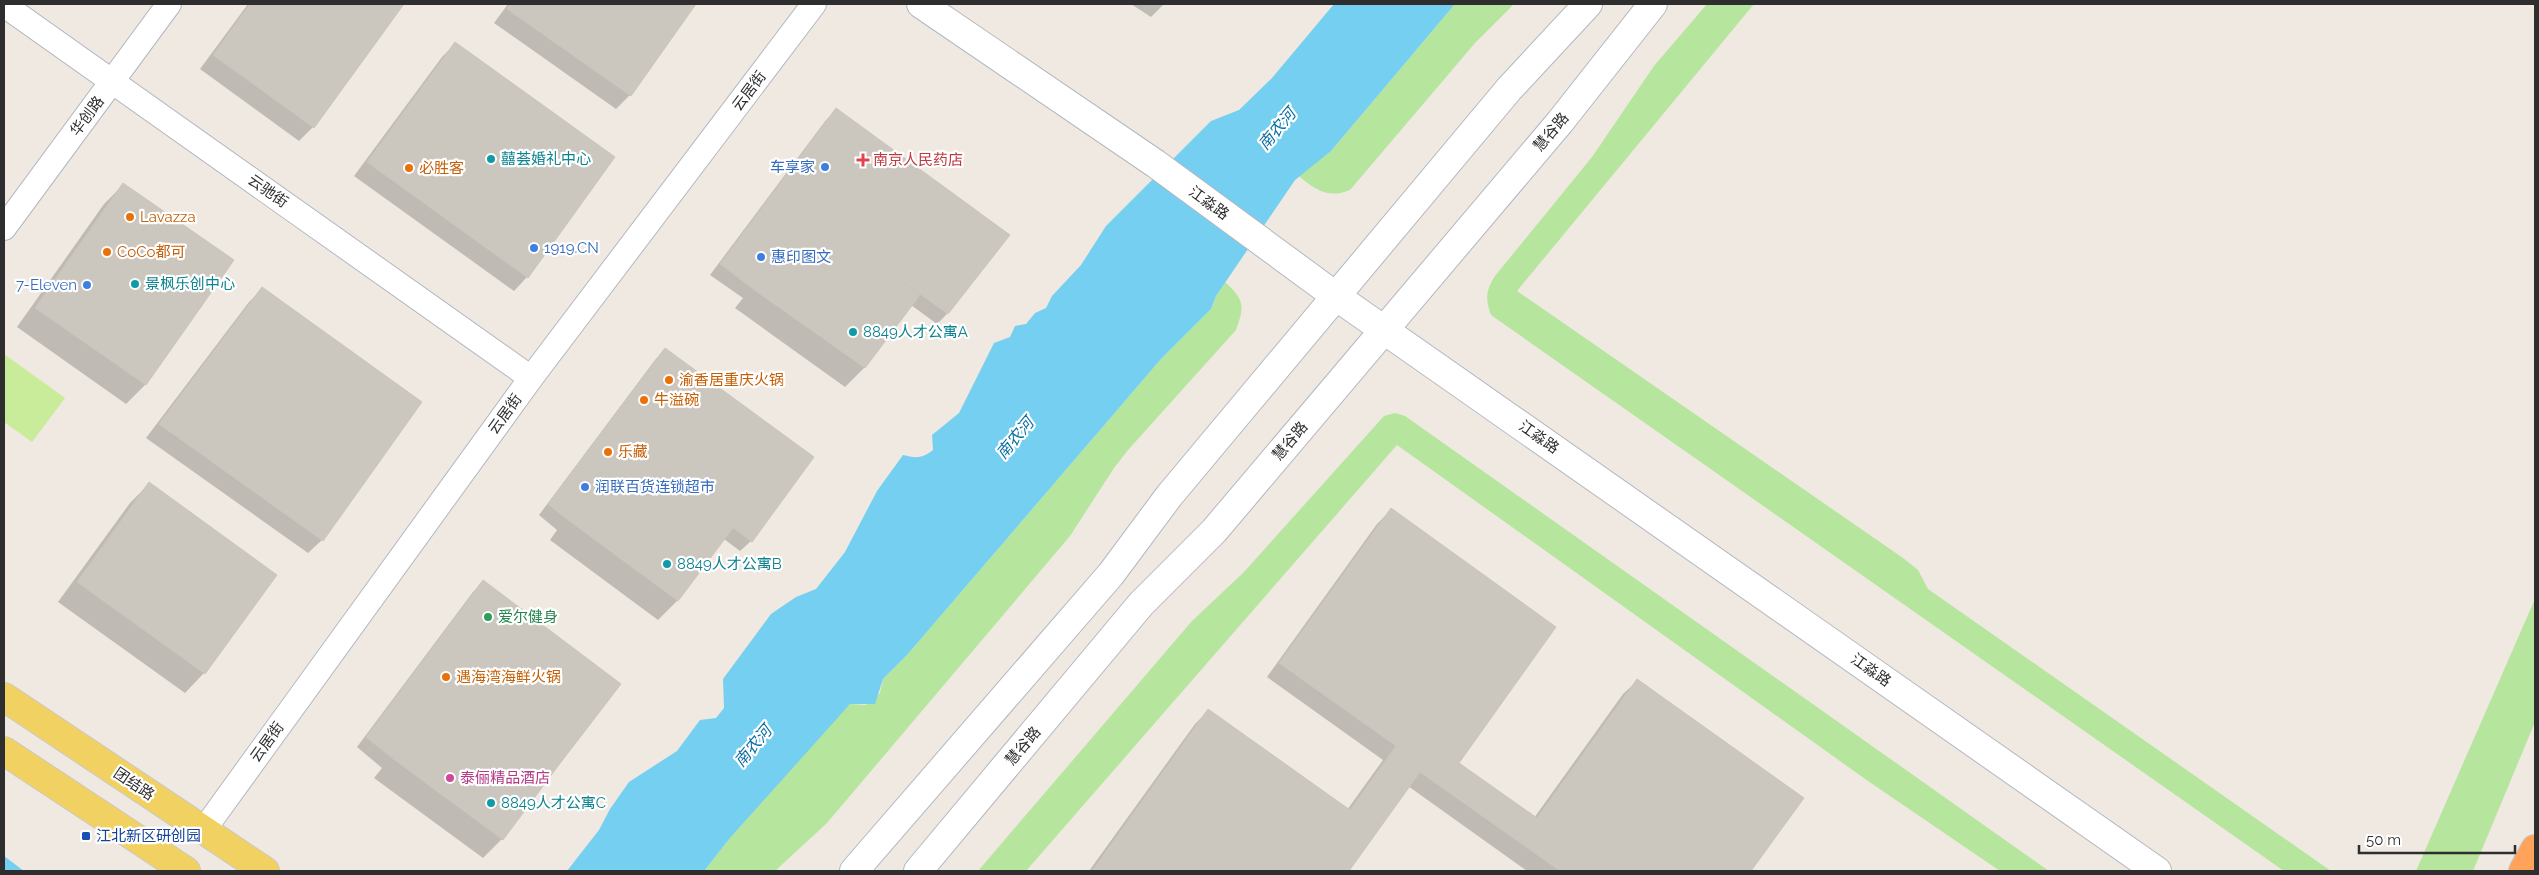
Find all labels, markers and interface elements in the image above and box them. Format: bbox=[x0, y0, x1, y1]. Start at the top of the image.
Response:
street label: 云居街 bbox=[728, 68, 770, 114]
street label: 华创路 bbox=[66, 93, 108, 139]
water label: 南农河 bbox=[1254, 102, 1302, 153]
street label: 慧谷路 bbox=[1530, 109, 1572, 155]
place label: 囍荟婚礼中心 bbox=[501, 150, 591, 168]
place label: 南京人民药店 bbox=[873, 151, 963, 169]
marker: 囍荟婚礼中心 bbox=[485, 153, 497, 165]
marker: 南京人民药店 bbox=[857, 154, 869, 166]
place label: 车享家 bbox=[770, 158, 815, 176]
place label: 必胜客 bbox=[419, 159, 464, 177]
marker: 车享家 bbox=[819, 161, 831, 173]
marker: 必胜客 bbox=[403, 162, 415, 174]
street label: 云驰街 bbox=[244, 171, 292, 211]
street label: 江淼路 bbox=[1186, 182, 1232, 224]
place label: Lavazza bbox=[140, 208, 196, 226]
marker: Lavazza bbox=[124, 211, 136, 223]
place label: 1919.CN bbox=[544, 239, 599, 257]
marker: 1919.CN bbox=[528, 242, 540, 254]
place label: CoCo都可 bbox=[117, 243, 185, 261]
marker: CoCo都可 bbox=[101, 246, 113, 258]
place label: 惠印图文 bbox=[771, 248, 831, 266]
marker: 惠印图文 bbox=[755, 251, 767, 263]
place label: 景枫乐创中心 bbox=[145, 275, 235, 293]
place label: 7-Eleven bbox=[16, 276, 77, 294]
marker: 景枫乐创中心 bbox=[129, 278, 141, 290]
marker: 7-Eleven bbox=[81, 279, 93, 291]
place label: 8849人才公寓A bbox=[863, 323, 968, 341]
marker: 8849人才公寓A bbox=[847, 326, 859, 338]
place label: 渝香居重庆火锅 bbox=[679, 371, 784, 389]
marker: 渝香居重庆火锅 bbox=[663, 374, 675, 386]
street label: 云居街 bbox=[484, 391, 526, 437]
place label: 牛溢碗 bbox=[654, 391, 699, 409]
marker: 牛溢碗 bbox=[638, 394, 650, 406]
water label: 南农河 bbox=[992, 411, 1040, 462]
street label: 江淼路 bbox=[1515, 417, 1563, 457]
street label: 慧谷路 bbox=[1269, 418, 1311, 464]
place label: 乐藏 bbox=[618, 443, 648, 461]
marker: 乐藏 bbox=[602, 446, 614, 458]
place label: 润联百货连锁超市 bbox=[595, 478, 715, 496]
marker: 润联百货连锁超市 bbox=[579, 481, 591, 493]
place label: 8849人才公寓B bbox=[677, 555, 782, 573]
marker: 8849人才公寓B bbox=[661, 558, 673, 570]
place label: 爱尔健身 bbox=[498, 608, 558, 626]
marker: 爱尔健身 bbox=[482, 611, 494, 623]
street label: 江淼路 bbox=[1847, 650, 1895, 690]
place label: 遇海湾海鲜火锅 bbox=[456, 668, 561, 686]
marker: 遇海湾海鲜火锅 bbox=[440, 671, 452, 683]
street label: 云居街 bbox=[246, 719, 288, 765]
water label: 南农河 bbox=[730, 719, 778, 770]
street label: 慧谷路 bbox=[1002, 723, 1044, 769]
street label: 团结路 bbox=[110, 764, 158, 804]
place label: 泰俪精品酒店 bbox=[460, 769, 550, 787]
marker: 泰俪精品酒店 bbox=[444, 772, 456, 784]
place label: 8849人才公寓C bbox=[501, 794, 606, 812]
marker: 8849人才公寓C bbox=[485, 797, 497, 809]
scale bar bbox=[2359, 822, 2515, 854]
place label: 江北新区研创园 bbox=[96, 827, 201, 845]
marker: 江北新区研创园 bbox=[80, 830, 92, 842]
text: 50 m bbox=[2366, 831, 2401, 849]

